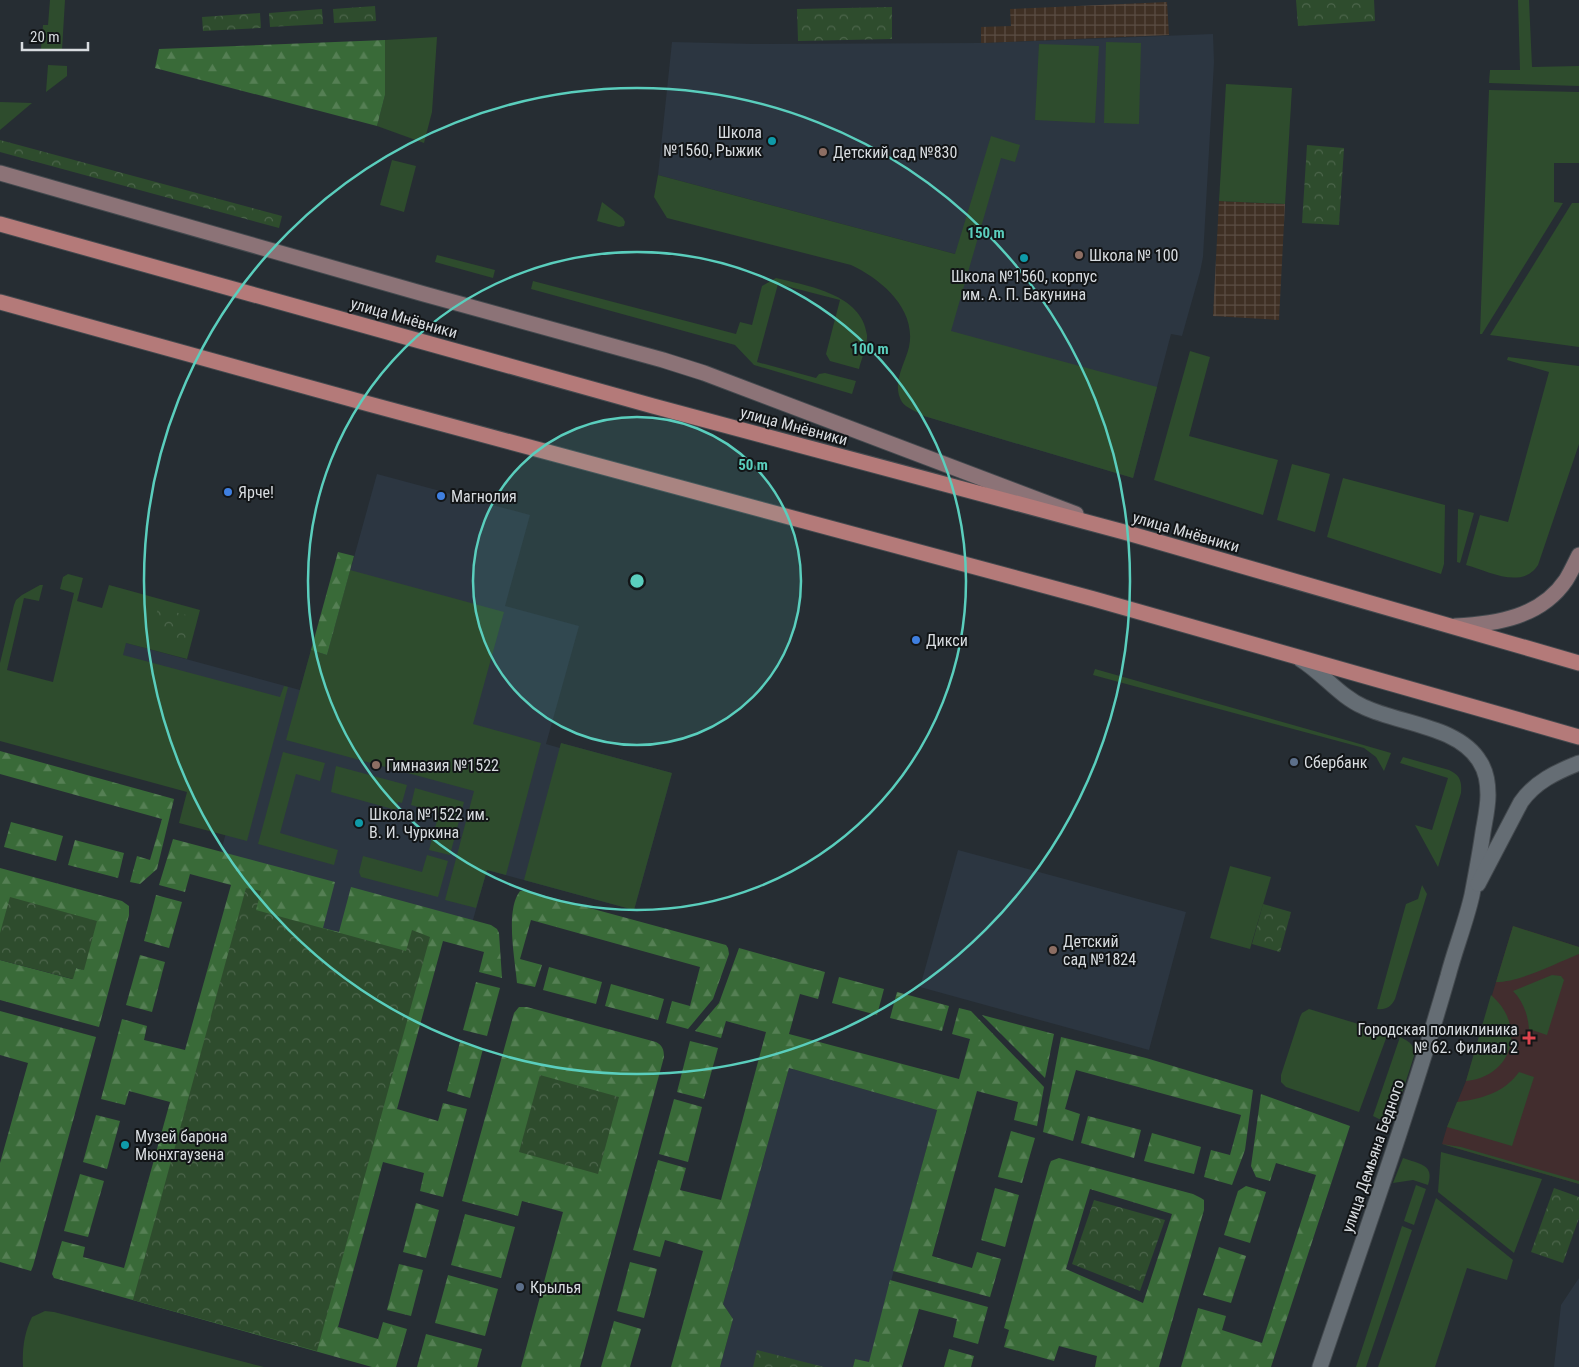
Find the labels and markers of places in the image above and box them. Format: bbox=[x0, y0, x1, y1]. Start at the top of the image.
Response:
place label: Школа №1560, Рыжик bbox=[663, 123, 762, 160]
marker: Школа №1560, Рыжик bbox=[766, 135, 778, 147]
place label: Детский сад №830 bbox=[833, 143, 957, 162]
marker: Детский сад №830 bbox=[817, 146, 829, 158]
place label: Школа № 100 bbox=[1089, 246, 1179, 265]
marker: Школа № 100 bbox=[1073, 249, 1085, 261]
marker: Школа №1560, корпус им. А. П. Бакунина bbox=[1018, 252, 1030, 264]
place label: Школа №1560, корпус им. А. П. Бакунина bbox=[951, 267, 1097, 304]
place label: Ярче! bbox=[238, 483, 274, 502]
marker: Ярче! bbox=[222, 486, 234, 498]
place label: Магнолия bbox=[451, 487, 517, 506]
marker: Магнолия bbox=[435, 490, 447, 502]
centre of rings bbox=[628, 572, 646, 590]
place label: Дикси bbox=[926, 631, 968, 650]
marker: Дикси bbox=[910, 634, 922, 646]
place label: Сбербанк bbox=[1304, 753, 1368, 772]
place label: Гимназия №1522 bbox=[386, 756, 499, 775]
marker: Сбербанк bbox=[1288, 756, 1300, 768]
marker: Гимназия №1522 bbox=[370, 759, 382, 771]
place label: Школа №1522 им. В. И. Чуркина bbox=[369, 805, 489, 842]
marker: Школа №1522 им. В. И. Чуркина bbox=[353, 817, 365, 829]
place label: Детский сад №1824 bbox=[1063, 932, 1136, 969]
marker: Детский сад №1824 bbox=[1047, 944, 1059, 956]
place label: Городская поликлиника № 62. Филиал 2 bbox=[1358, 1020, 1518, 1057]
marker: Городская поликлиника № 62. Филиал 2 bbox=[1522, 1031, 1536, 1045]
place label: Музей барона Мюнхгаузена bbox=[135, 1127, 227, 1164]
marker: Музей барона Мюнхгаузена bbox=[119, 1139, 131, 1151]
place label: Крылья bbox=[530, 1278, 581, 1297]
marker: Крылья bbox=[514, 1281, 526, 1293]

